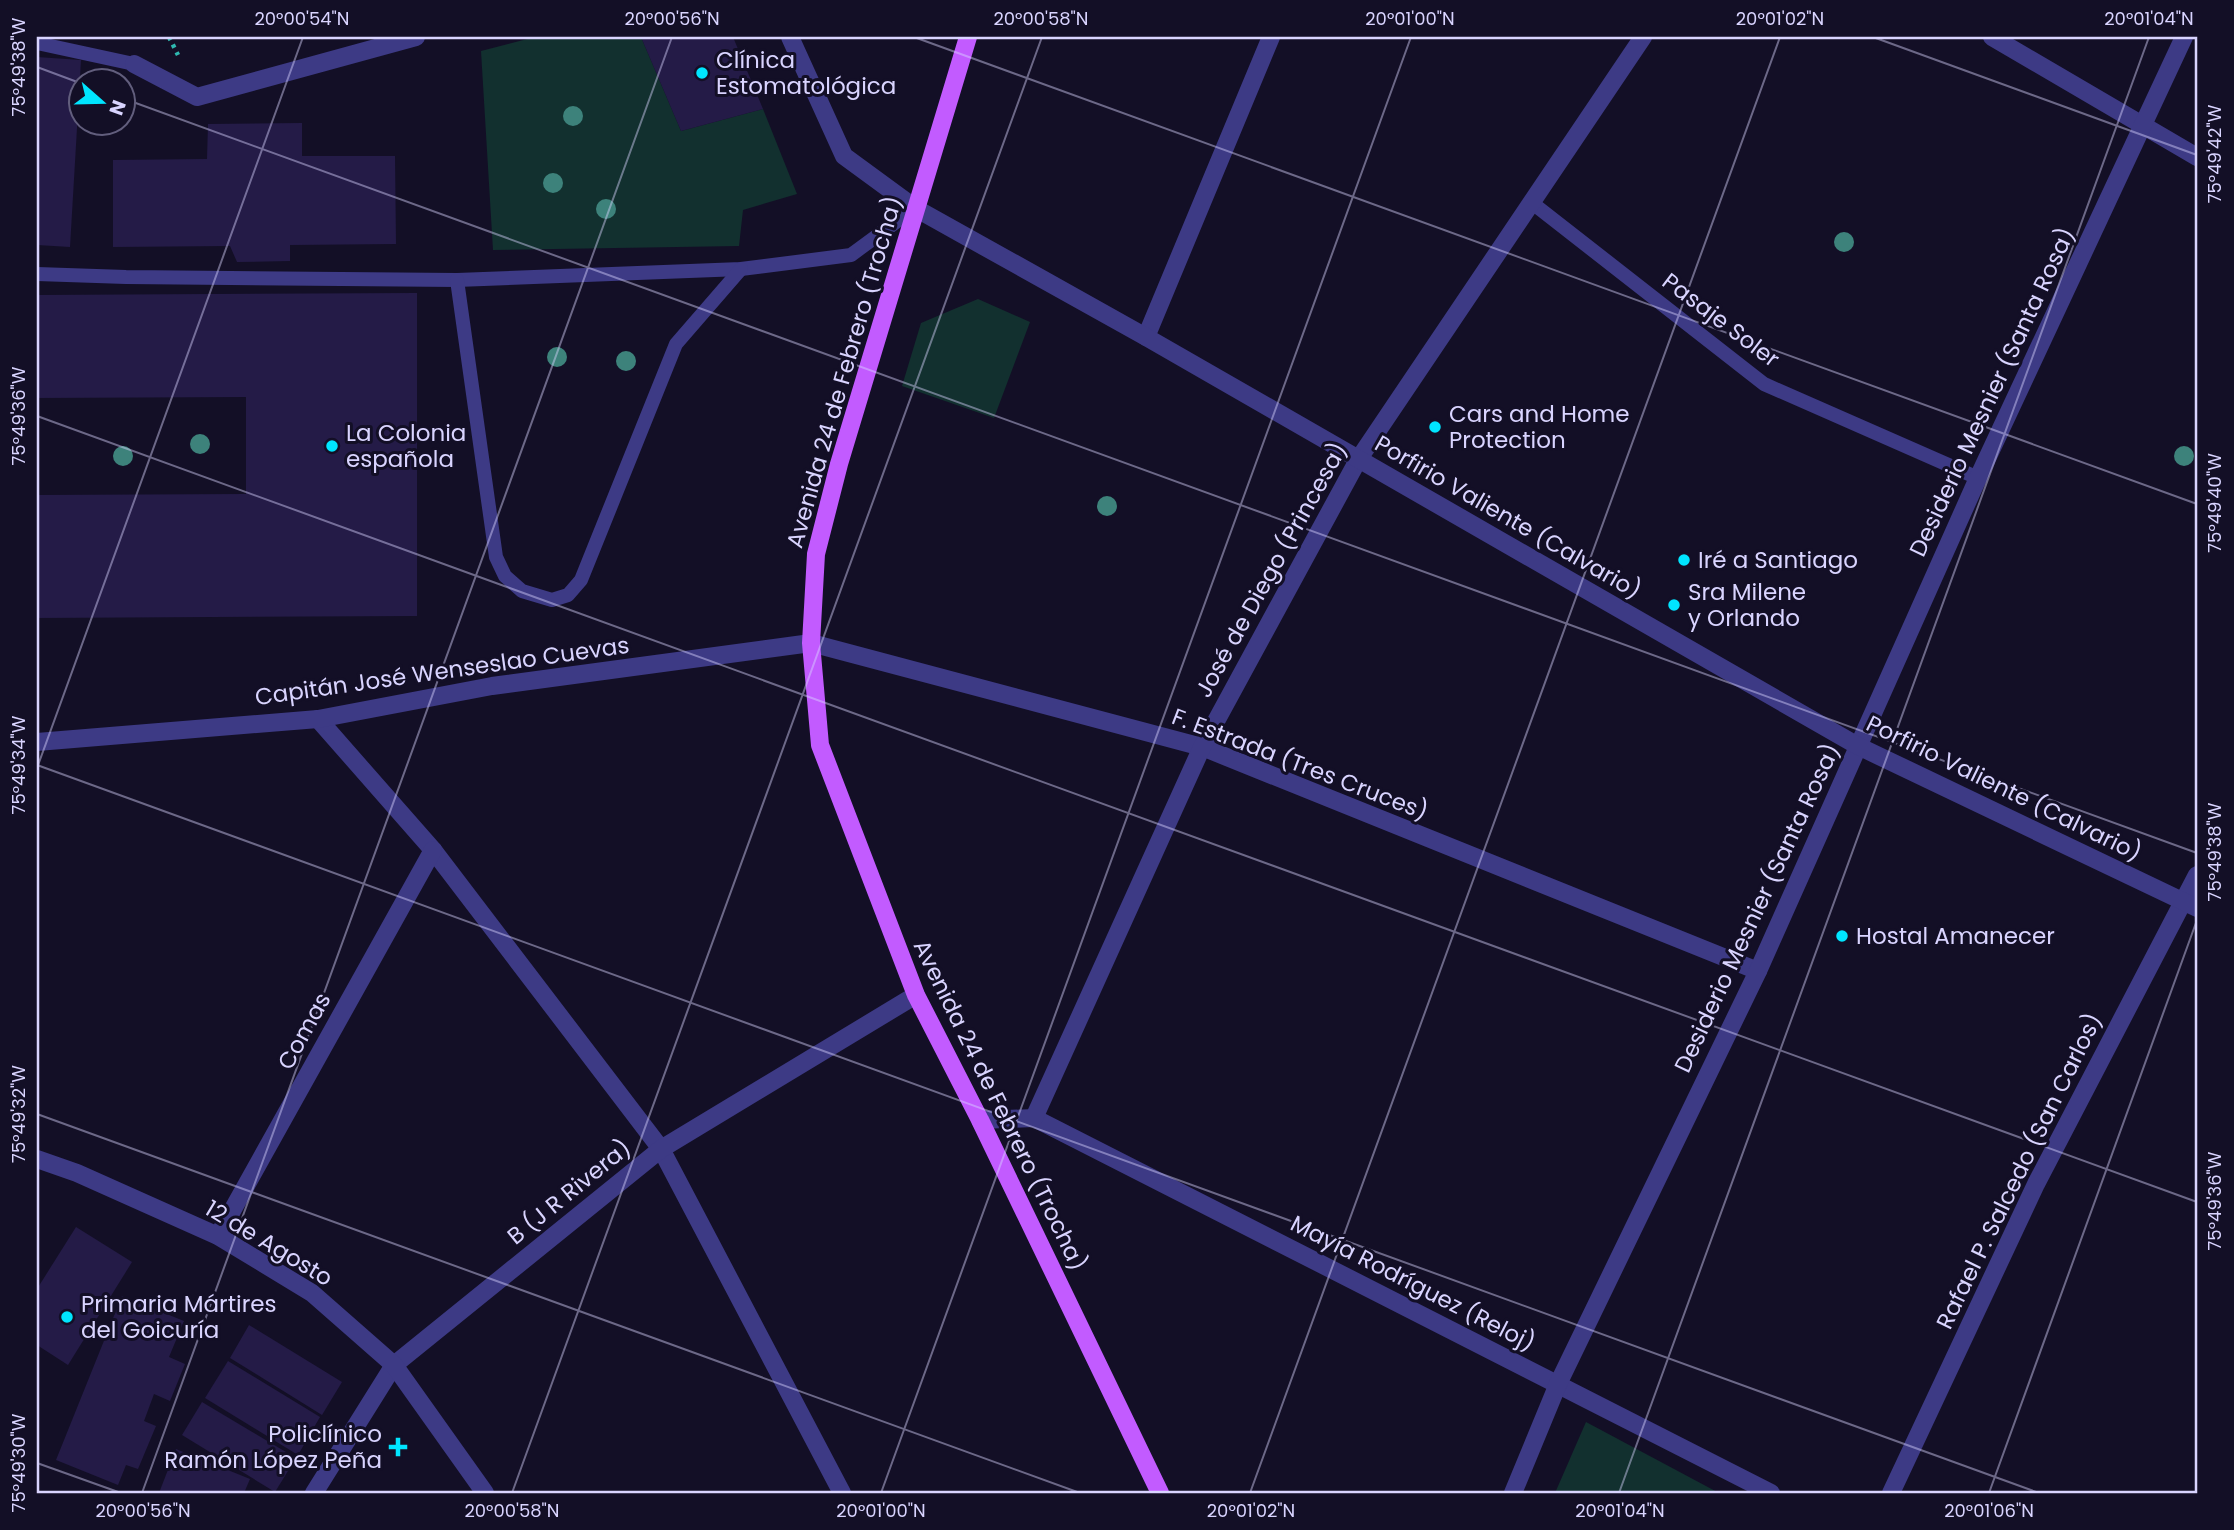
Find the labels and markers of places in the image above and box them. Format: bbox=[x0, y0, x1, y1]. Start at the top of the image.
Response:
place label: Clínica Estomatológica bbox=[716, 44, 896, 102]
marker: Clínica Estomatológica bbox=[694, 65, 710, 81]
place label: Cars and Home Protection bbox=[1449, 398, 1630, 456]
place label: La Colonia española bbox=[346, 417, 466, 475]
marker: Cars and Home Protection bbox=[1427, 419, 1443, 435]
marker: La Colonia española bbox=[324, 438, 340, 454]
place label: Iré a Santiago bbox=[1698, 544, 1858, 576]
marker: Iré a Santiago bbox=[1676, 552, 1692, 568]
place label: Sra Milene y Orlando bbox=[1688, 576, 1806, 634]
marker: Sra Milene y Orlando bbox=[1666, 597, 1682, 613]
place label: Hostal Amanecer bbox=[1856, 920, 2055, 952]
marker: Hostal Amanecer bbox=[1834, 928, 1850, 944]
place label: Primaria Mártires del Goicuría bbox=[81, 1288, 277, 1346]
marker: Primaria Mártires del Goicuría bbox=[59, 1309, 75, 1325]
place label: Policlínico Ramón López Peña bbox=[164, 1418, 382, 1476]
marker: Policlínico Ramón López Peña bbox=[388, 1437, 408, 1457]

